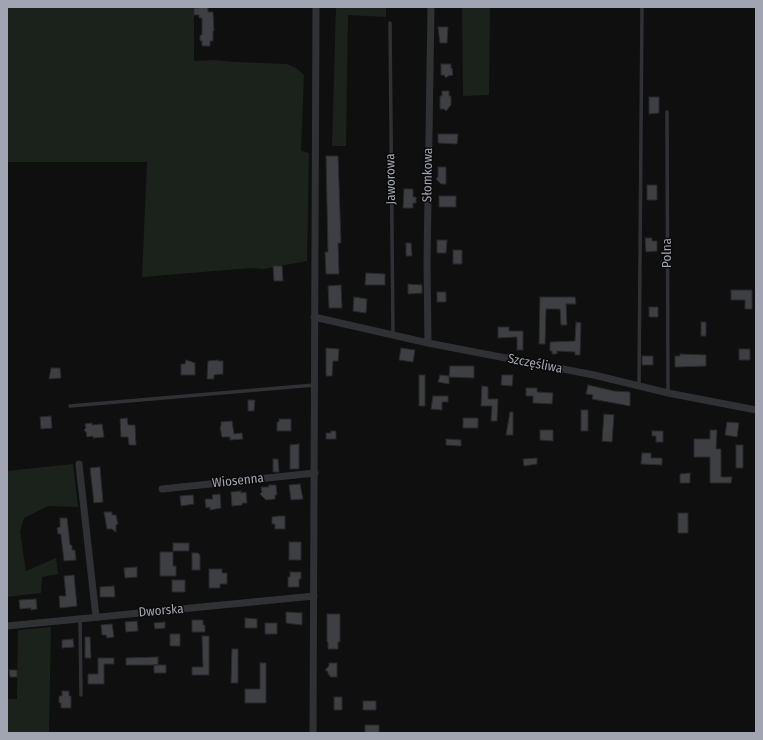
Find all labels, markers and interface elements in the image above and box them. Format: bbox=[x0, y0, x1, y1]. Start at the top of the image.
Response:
street label: Słomkowa bbox=[420, 148, 436, 202]
street label: Jaworowa bbox=[383, 153, 399, 205]
street label: Polna bbox=[659, 238, 675, 268]
street label: Szczęśliwa bbox=[506, 351, 564, 377]
street label: Wiosenna bbox=[211, 471, 265, 491]
street label: Dworska bbox=[138, 601, 184, 621]

